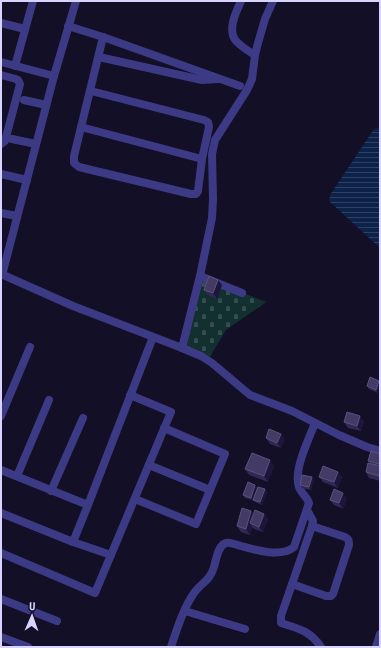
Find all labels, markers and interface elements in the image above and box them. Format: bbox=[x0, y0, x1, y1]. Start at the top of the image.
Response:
north arrow bbox=[12, 596, 52, 636]
text: U bbox=[29, 600, 36, 613]

